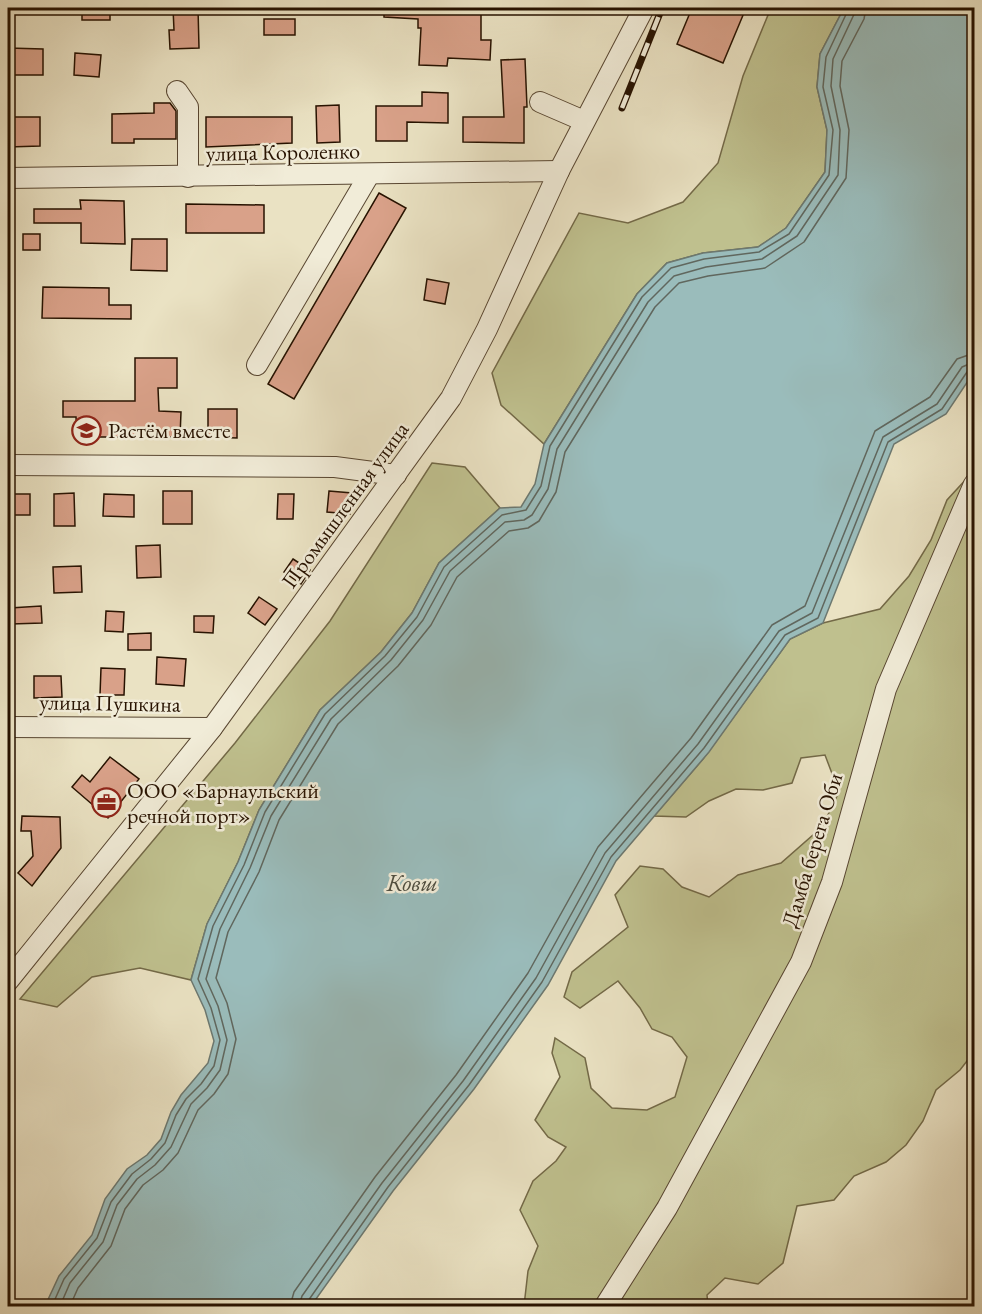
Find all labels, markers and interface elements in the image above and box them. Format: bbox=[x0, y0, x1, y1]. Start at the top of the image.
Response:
street label: улица Короленко bbox=[206, 136, 360, 168]
school or university icon: Растём вместе bbox=[71, 414, 103, 446]
place label: Растём вместе bbox=[108, 416, 231, 445]
street label: Промышленная улица bbox=[275, 416, 415, 594]
street label: улица Пушкина bbox=[39, 687, 181, 719]
street label: Дамба берега Оби bbox=[775, 769, 849, 931]
place label: ООО «Барнаульский речной порт» bbox=[127, 776, 319, 830]
office icon: ООО «Барнаульский речной порт» bbox=[90, 787, 122, 819]
water label: Ковш bbox=[385, 867, 438, 898]

